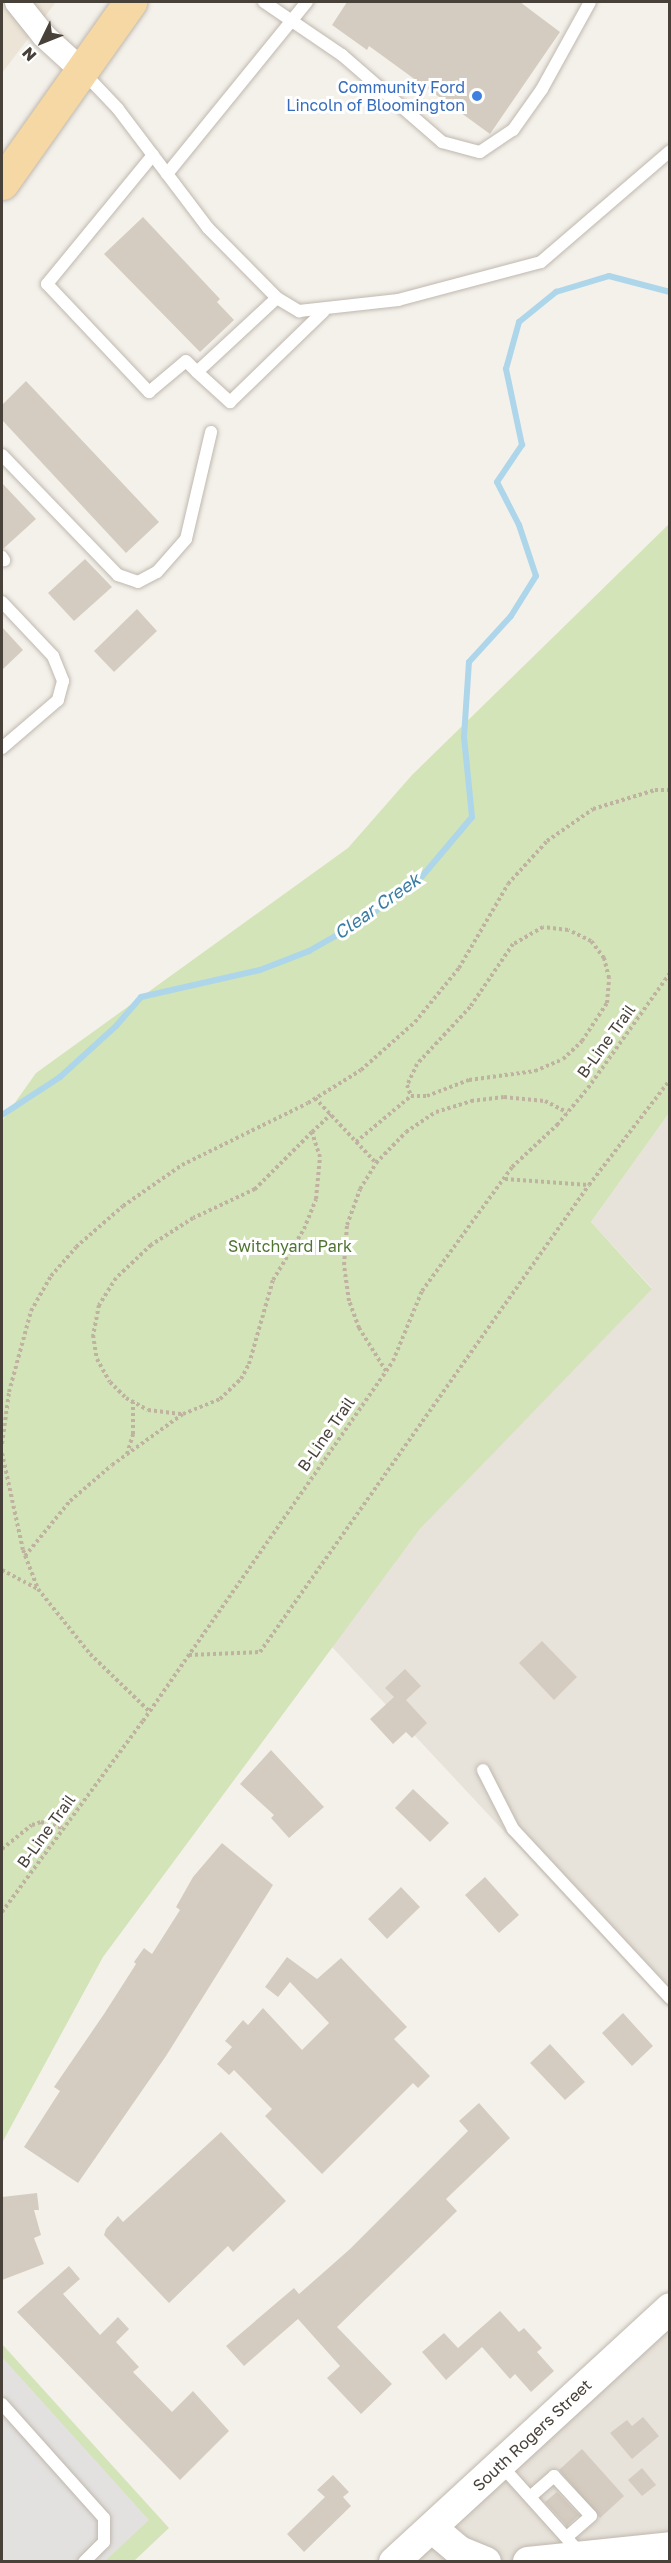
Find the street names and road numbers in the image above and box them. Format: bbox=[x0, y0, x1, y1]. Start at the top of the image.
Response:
street label: B-Line Trail bbox=[573, 1000, 639, 1082]
street label: B-Line Trail bbox=[293, 1393, 359, 1475]
street label: B-Line Trail bbox=[13, 1790, 79, 1872]
street label: South Rogers Street bbox=[469, 2375, 595, 2495]

